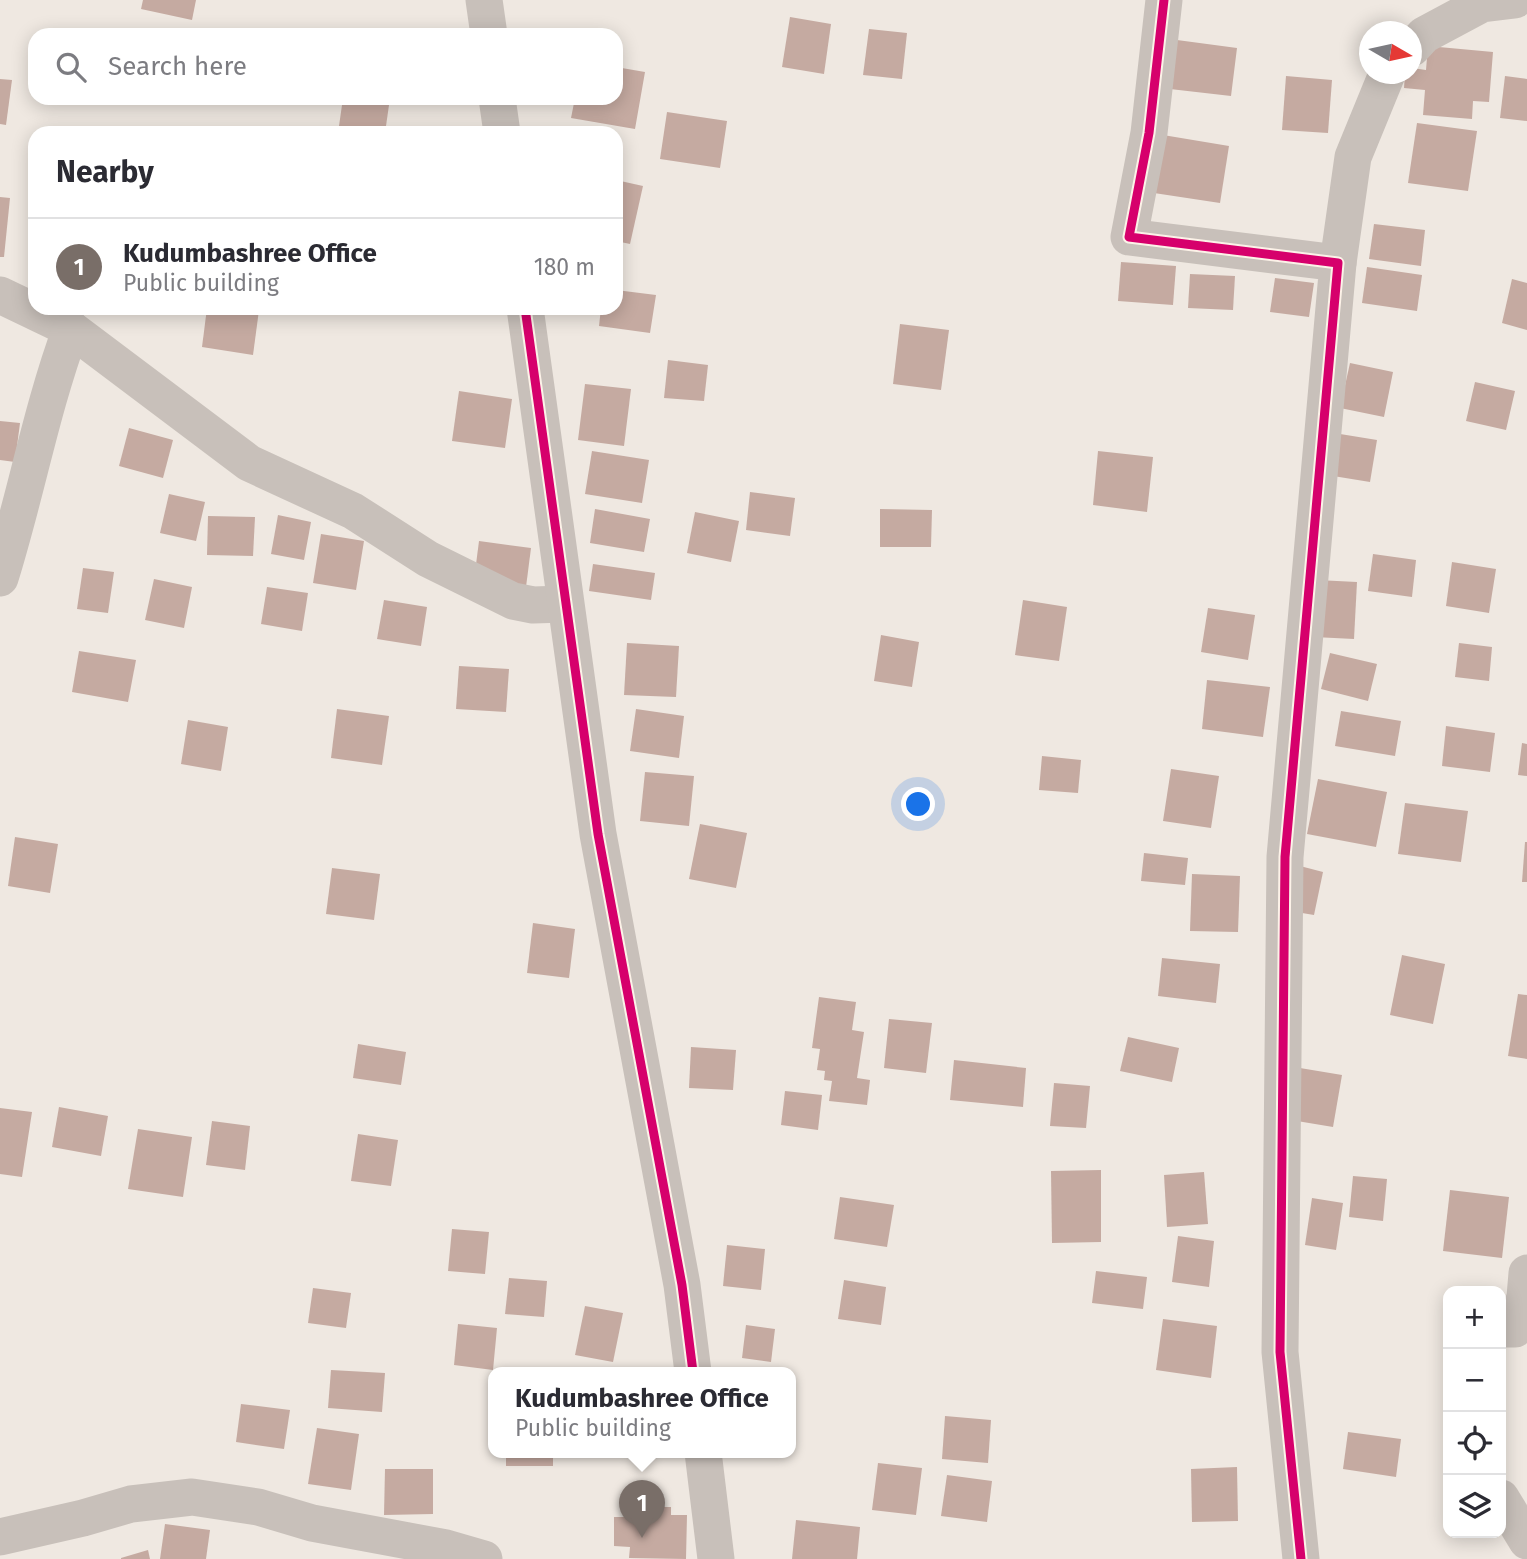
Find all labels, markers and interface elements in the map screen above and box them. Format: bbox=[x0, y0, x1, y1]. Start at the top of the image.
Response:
north arrow bbox=[1359, 21, 1422, 84]
search box bbox=[28, 28, 623, 105]
icon: search bbox=[52, 48, 90, 86]
text: Search here bbox=[108, 51, 247, 82]
text: Nearby bbox=[56, 154, 154, 190]
text: Kudumbashree Office bbox=[123, 238, 377, 269]
text: 1 bbox=[74, 253, 84, 281]
text: 180 m bbox=[534, 253, 595, 281]
text: Public building bbox=[123, 269, 279, 297]
your location bbox=[901, 787, 935, 821]
map controls bbox=[1443, 1286, 1506, 1538]
button: + bbox=[1443, 1286, 1506, 1349]
button: − bbox=[1443, 1349, 1506, 1412]
popup bbox=[488, 1367, 796, 1458]
text: Kudumbashree Office bbox=[515, 1383, 769, 1414]
button: locate bbox=[1443, 1412, 1506, 1475]
text: Public building bbox=[515, 1414, 671, 1442]
button: layers bbox=[1443, 1475, 1506, 1538]
pin: 1 bbox=[619, 1480, 665, 1538]

